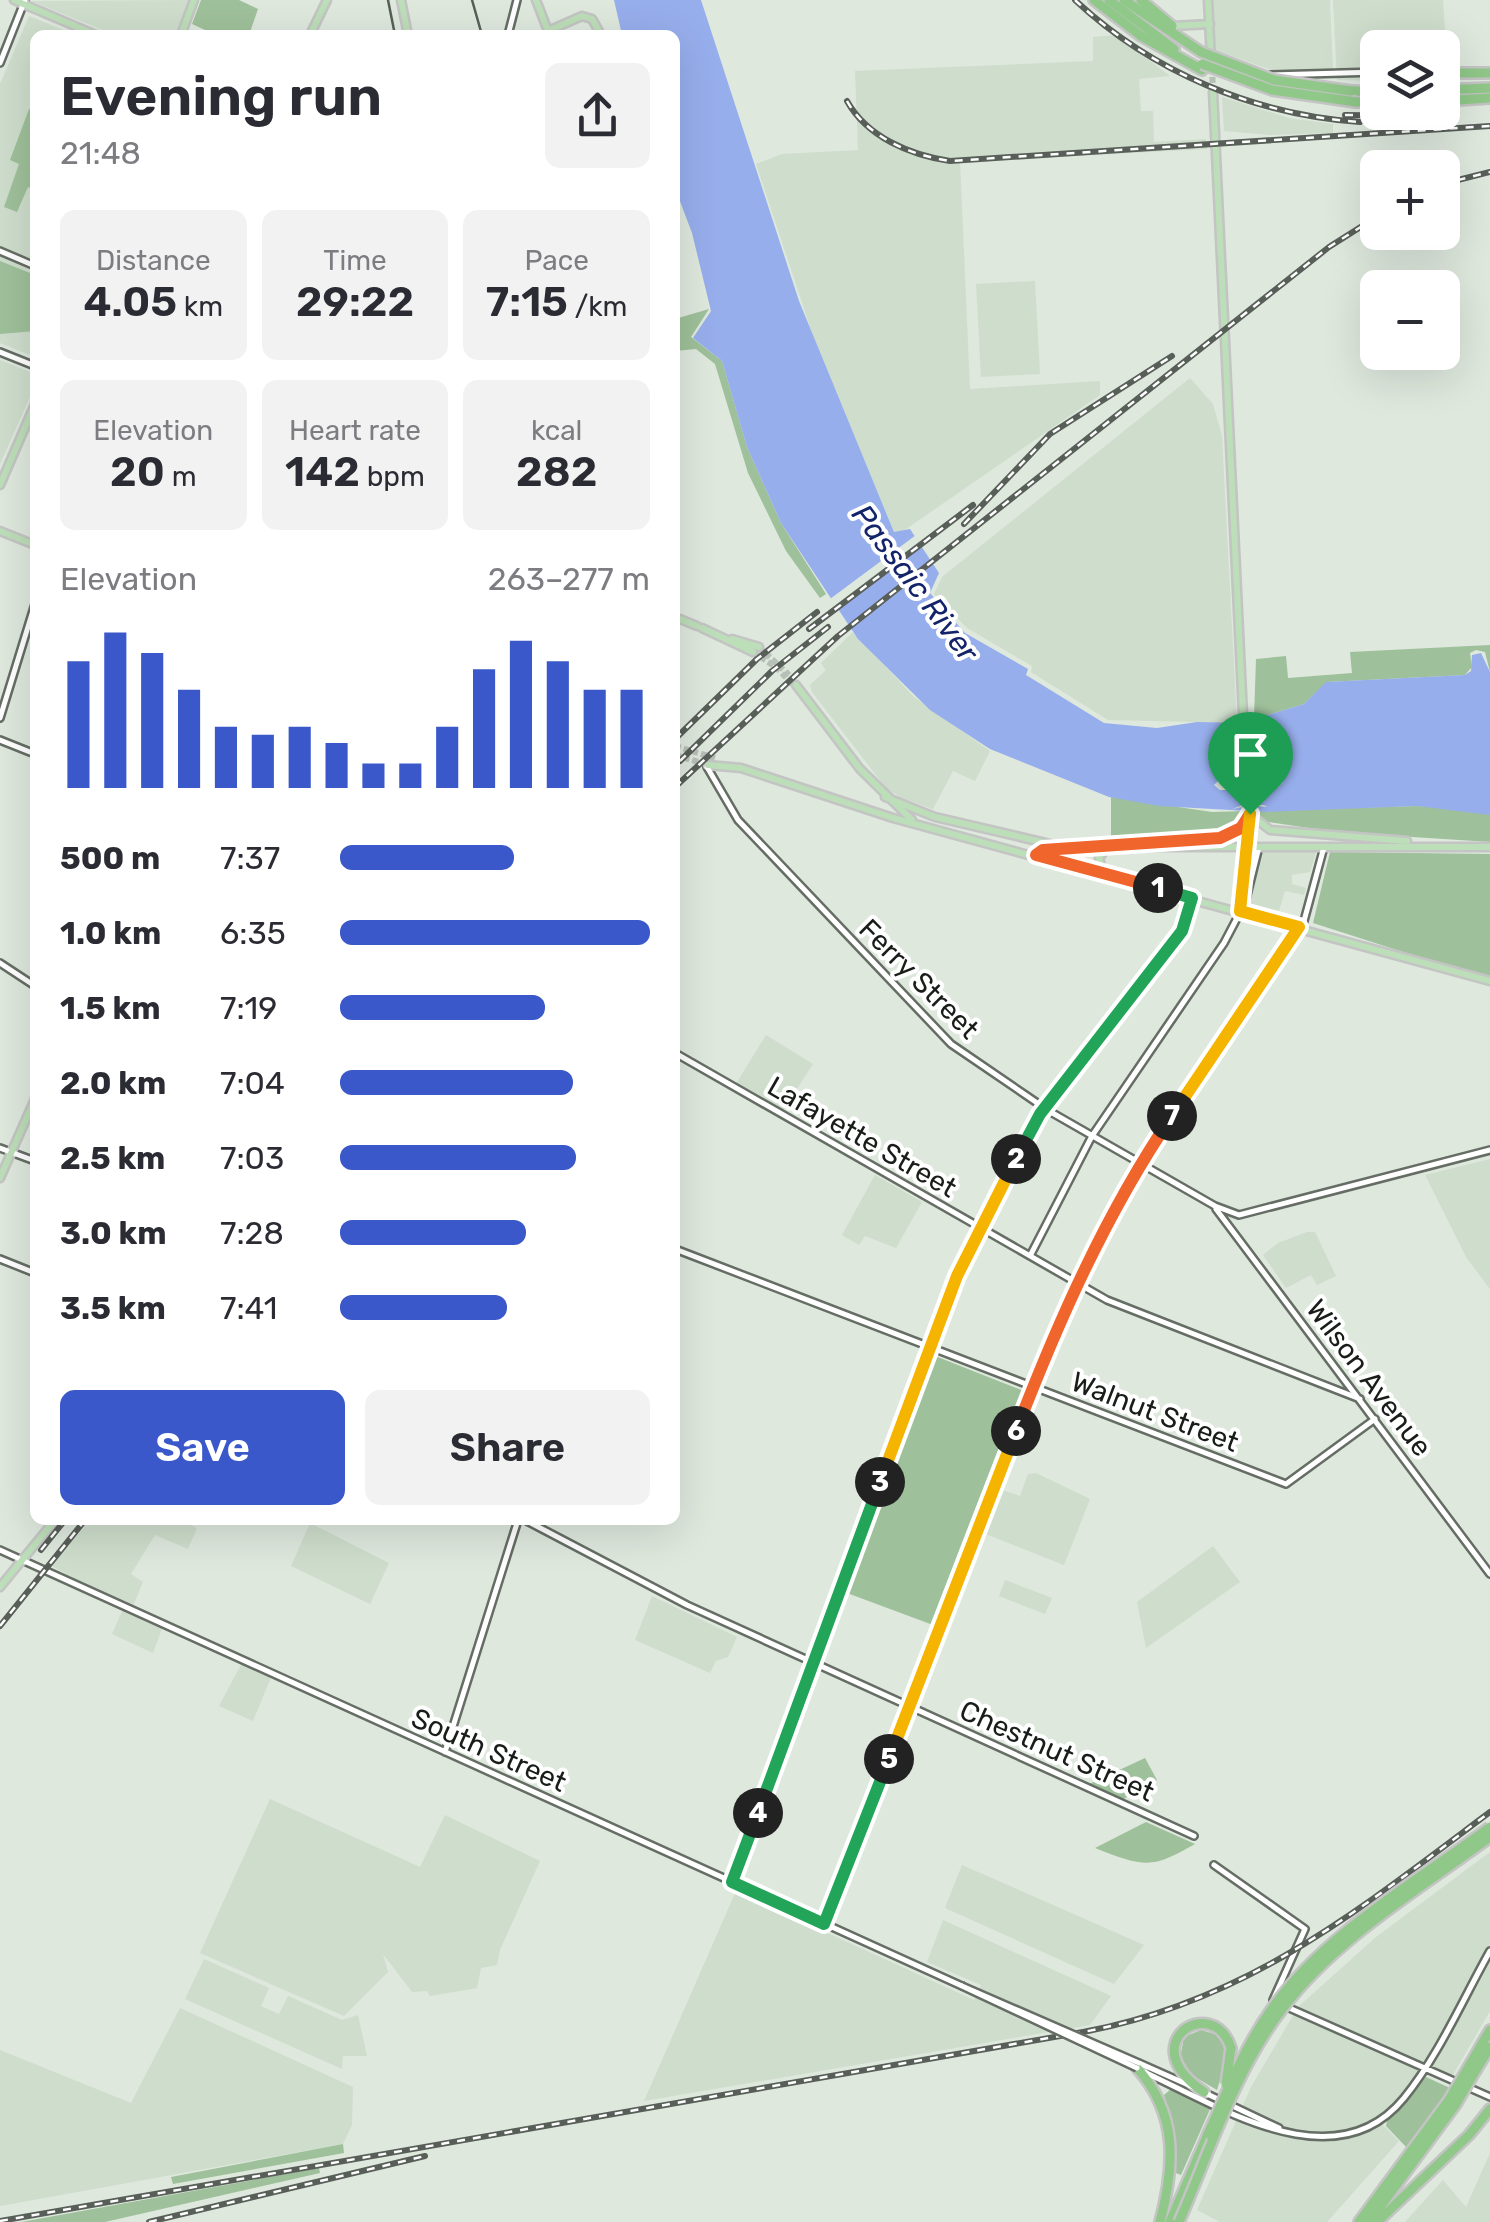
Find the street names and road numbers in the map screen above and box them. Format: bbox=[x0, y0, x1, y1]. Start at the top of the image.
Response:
street label: Ferry Street bbox=[852, 912, 986, 1046]
street label: Lafayette Street bbox=[762, 1070, 962, 1204]
street label: Wilson Avenue bbox=[1299, 1293, 1439, 1463]
street label: Walnut Street bbox=[1067, 1365, 1243, 1459]
street label: Chestnut Street bbox=[955, 1693, 1159, 1809]
street label: South Street bbox=[406, 1701, 572, 1799]

